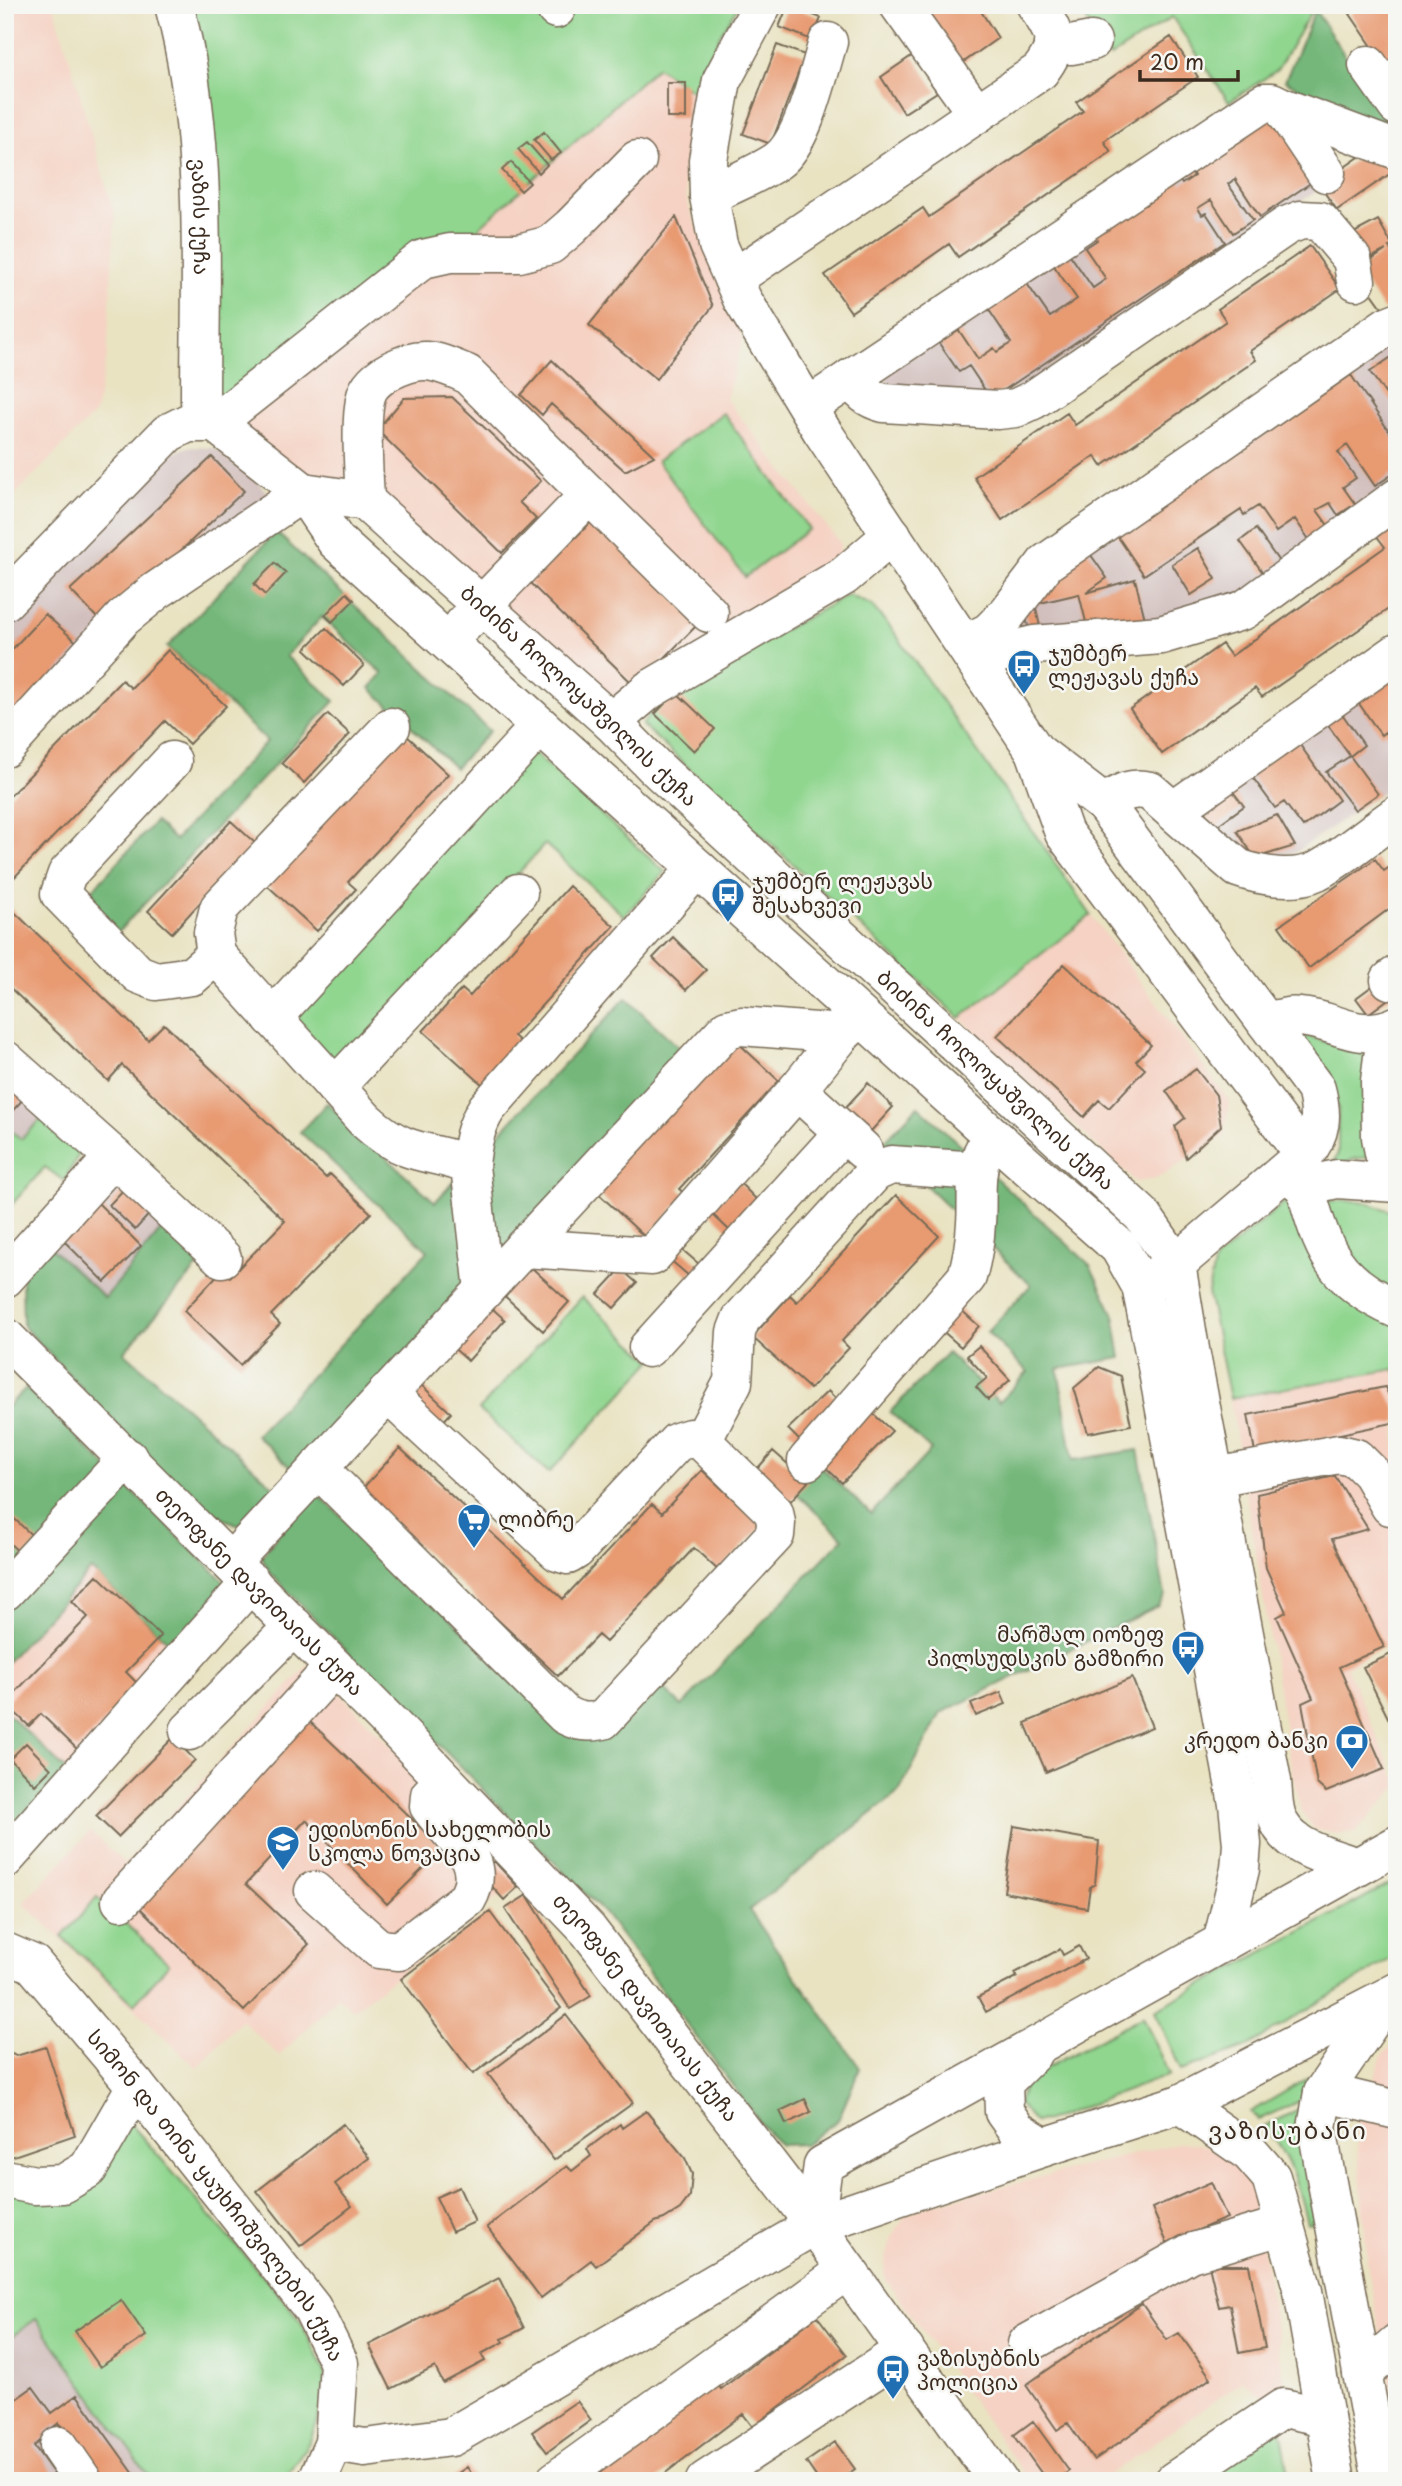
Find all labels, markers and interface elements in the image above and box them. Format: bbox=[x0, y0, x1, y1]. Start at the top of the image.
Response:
scale bar bbox=[1140, 38, 1238, 82]
text: 20 m bbox=[1150, 45, 1204, 77]
street label: ვაზის ქუჩა bbox=[184, 157, 219, 275]
street label: ბიძინა ჩოლოყაშვილის ქუჩა bbox=[454, 576, 706, 813]
place label: ჯუმბერ ლეჟავას ქუჩა bbox=[1048, 636, 1199, 692]
bus stop icon: ჯუმბერ ლეჟავას ქუჩა bbox=[1005, 647, 1043, 696]
place label: ჯუმბერ ლეჟავას შესახვევი bbox=[752, 864, 933, 920]
bus stop icon: ჯუმბერ ლეჟავას შესახვევი bbox=[709, 875, 747, 924]
street label: ბიძინა ჩოლოყაშვილის ქუჩა bbox=[871, 961, 1123, 1197]
street label: თეოფანე დავითაიას ქუჩა bbox=[149, 1479, 372, 1702]
supermarket icon: ლიბრე bbox=[455, 1501, 493, 1550]
place label: ლიბრე bbox=[498, 1502, 575, 1534]
place label: მარშალ იოზეფ პილსუდსკის გამზირი bbox=[927, 1617, 1164, 1673]
bus stop icon: მარშალ იოზეფ პილსუდსკის გამზირი bbox=[1169, 1628, 1207, 1677]
bank icon: კრედო ბანკი bbox=[1333, 1722, 1371, 1771]
place label: კრედო ბანკი bbox=[1184, 1723, 1328, 1755]
place label: ედისონის სახელობის სკოლა ნოვაცია bbox=[308, 1812, 551, 1868]
school or university icon: ედისონის სახელობის სკოლა ნოვაცია bbox=[264, 1823, 302, 1872]
street label: თეოფანე დავითაიას ქუჩა bbox=[546, 1884, 748, 2128]
street label: სიმონ და თინა ყაუხჩიშვილების ქუჩა bbox=[80, 2021, 354, 2366]
district label: ვაზისუბანი bbox=[1208, 2111, 1368, 2147]
place label: ვაზისუბნის პოლიცია bbox=[917, 2341, 1040, 2397]
bus stop icon: ვაზისუბნის პოლიცია bbox=[874, 2352, 912, 2401]

